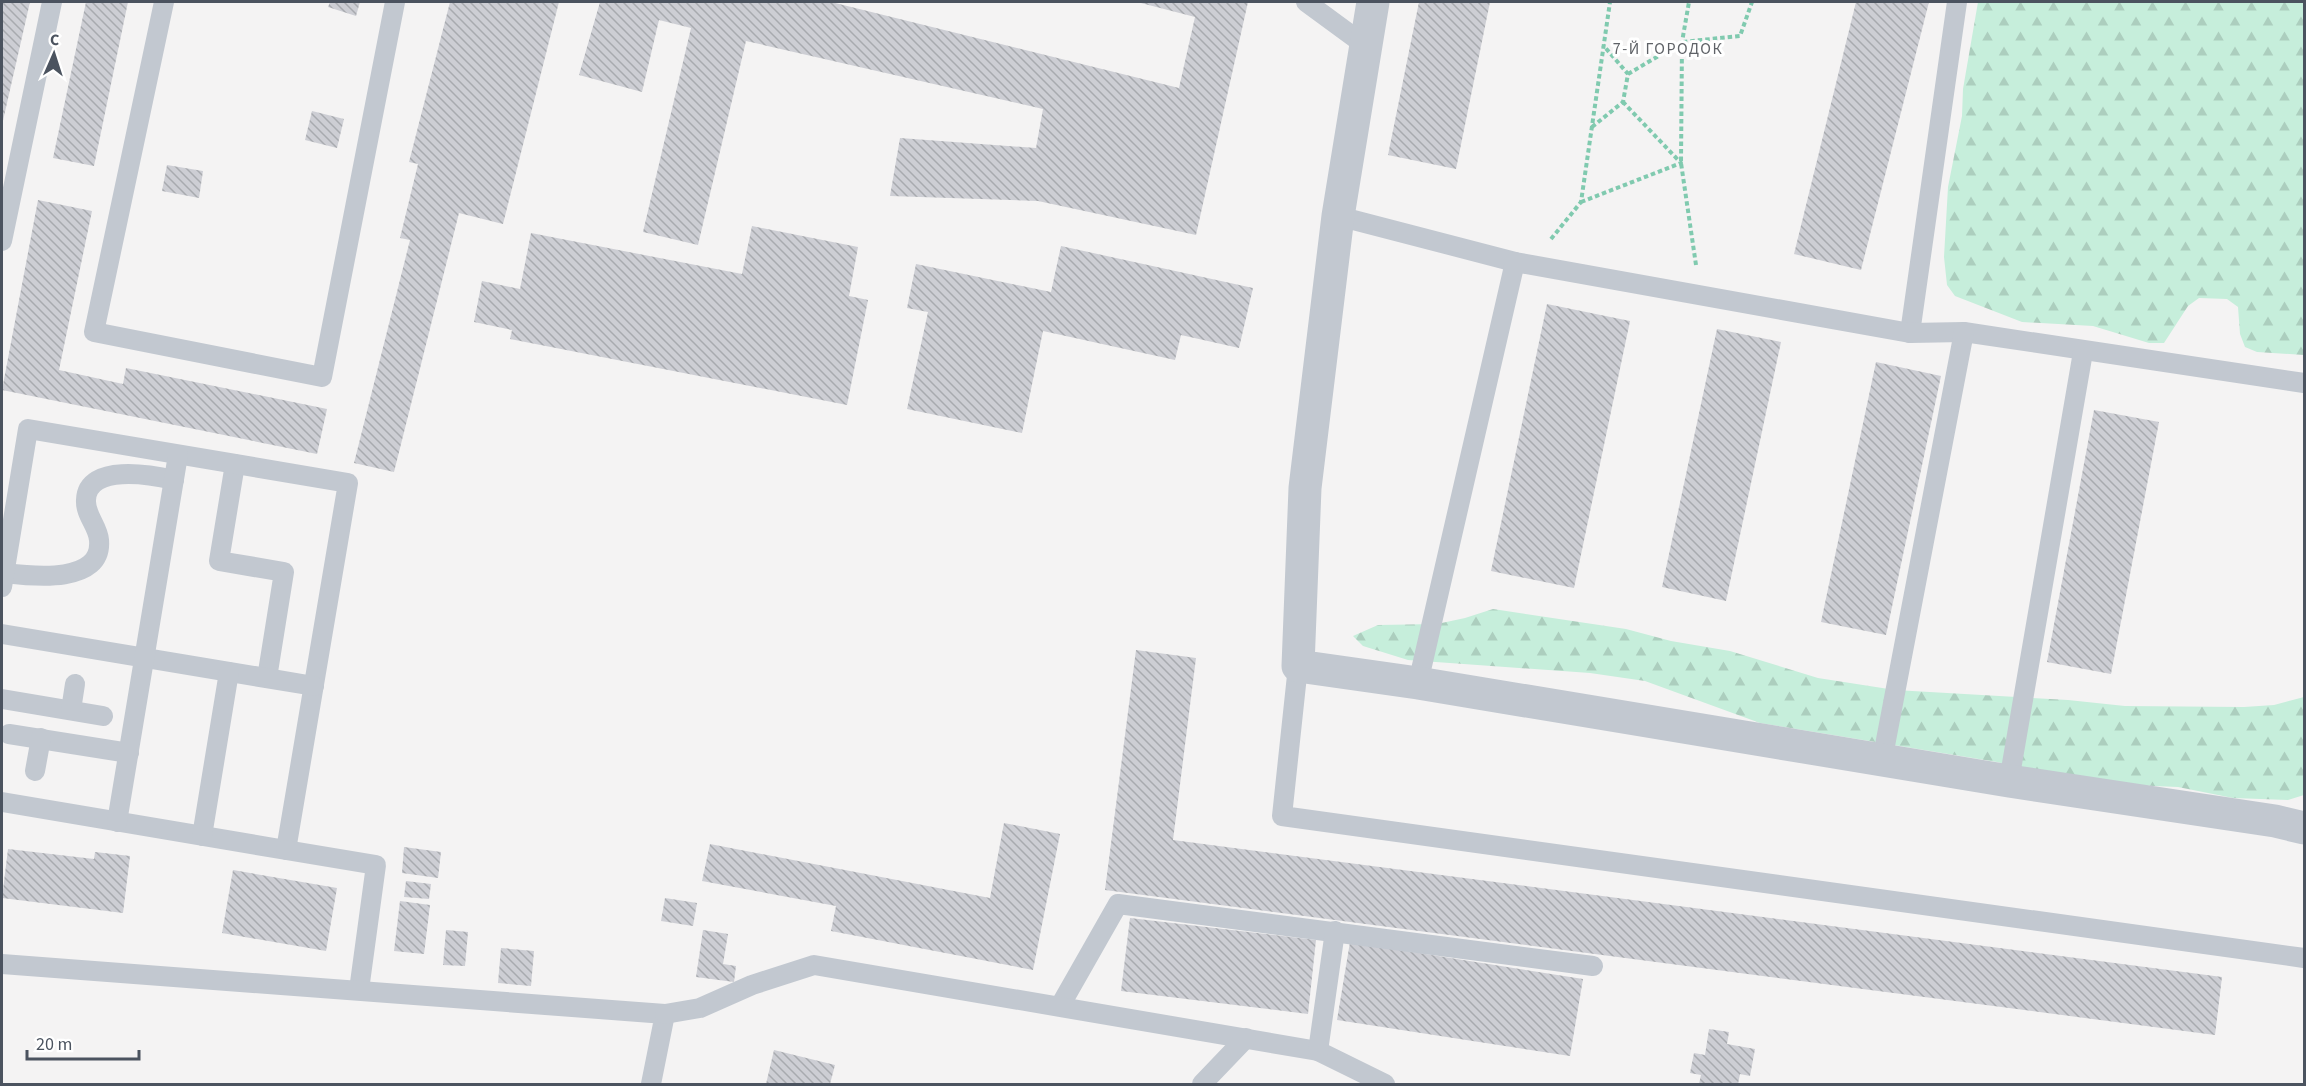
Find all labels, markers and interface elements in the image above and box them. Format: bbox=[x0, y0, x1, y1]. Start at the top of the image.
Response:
north arrow bbox=[24, 24, 84, 84]
text: С bbox=[50, 29, 60, 51]
district label: 7-Й ГОРОДОК bbox=[1613, 38, 1723, 60]
scale bar bbox=[27, 1023, 140, 1061]
text: 20 m bbox=[36, 1032, 72, 1057]

